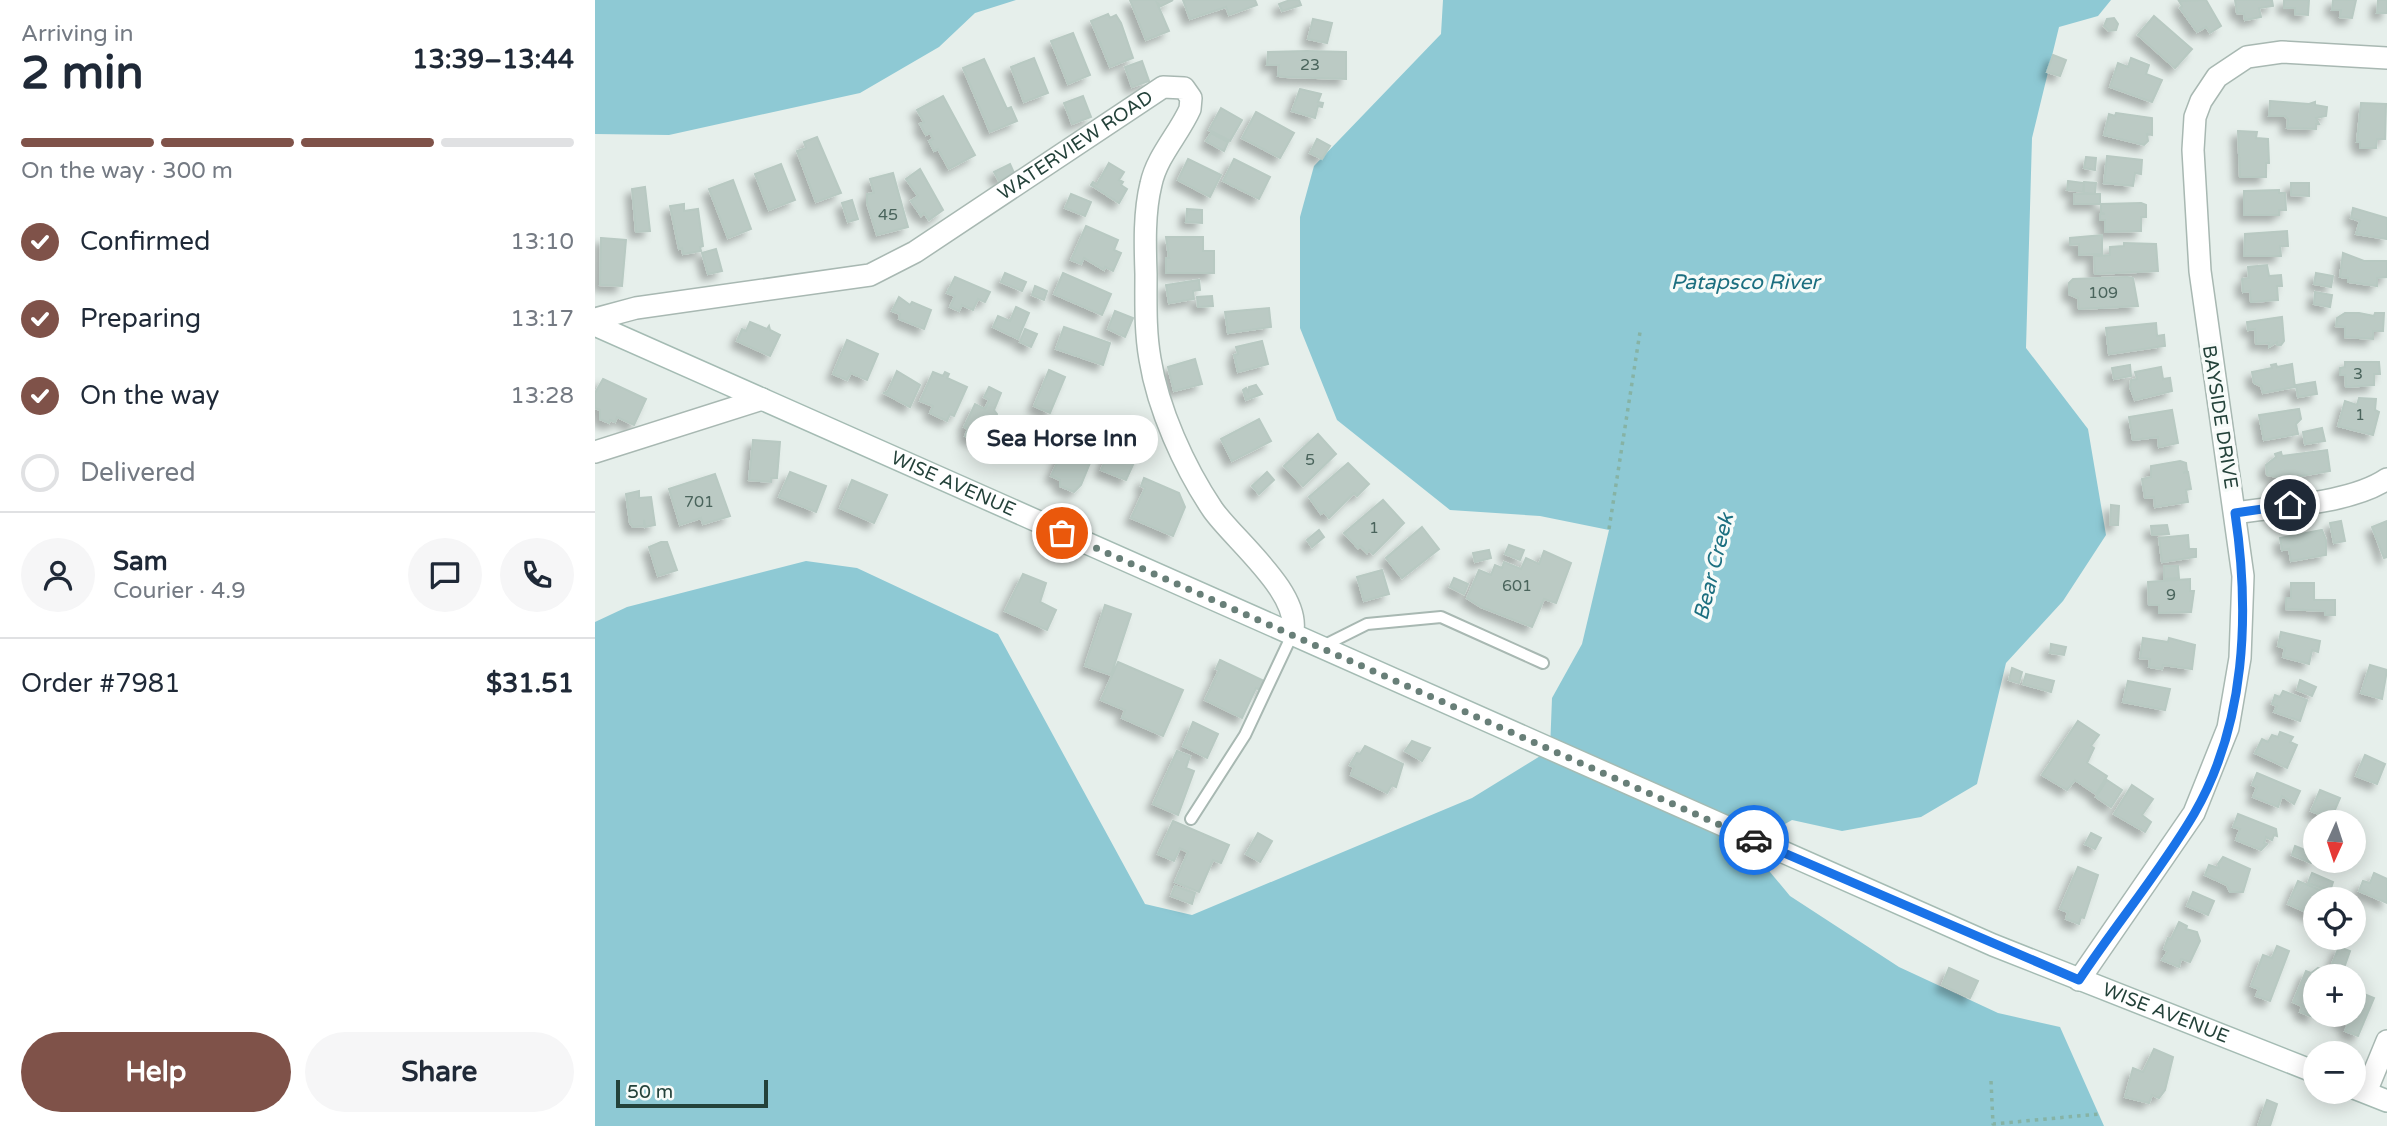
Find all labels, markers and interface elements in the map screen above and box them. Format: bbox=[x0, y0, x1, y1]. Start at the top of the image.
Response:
text: Arriving in bbox=[21, 20, 134, 48]
text: 13:39–13:44 bbox=[412, 44, 574, 75]
text: 2 min bbox=[21, 46, 144, 101]
house number: 23 bbox=[1300, 55, 1320, 75]
street label: WATERVIEW ROAD bbox=[994, 86, 1157, 205]
text: On the way · 300 m bbox=[21, 157, 233, 185]
house number: 45 bbox=[878, 205, 898, 225]
icon: check bbox=[21, 223, 59, 261]
text: Confirmed bbox=[80, 226, 210, 257]
text: 13:10 bbox=[510, 228, 574, 256]
water label: Patapsco River bbox=[1671, 270, 1822, 295]
house number: 109 bbox=[2088, 283, 2118, 303]
icon: check bbox=[21, 300, 59, 338]
text: Preparing bbox=[80, 303, 201, 334]
text: 13:17 bbox=[510, 305, 574, 333]
street label: BAYSIDE DRIVE bbox=[2198, 344, 2242, 490]
house number: 3 bbox=[2353, 364, 2363, 384]
icon: check bbox=[21, 377, 59, 415]
text: On the way bbox=[80, 380, 220, 411]
text: 13:28 bbox=[510, 382, 574, 410]
house number: 1 bbox=[2355, 405, 2365, 425]
callout: Sea Horse Inn bbox=[966, 414, 1158, 463]
text: Sea Horse Inn bbox=[987, 425, 1137, 453]
street label: WISE AVENUE bbox=[888, 447, 1019, 521]
house number: 5 bbox=[1305, 450, 1315, 470]
text: Delivered bbox=[80, 457, 196, 488]
pin bbox=[2260, 475, 2320, 535]
icon: home bbox=[2271, 486, 2309, 524]
house number: 701 bbox=[684, 492, 714, 512]
pin bbox=[1032, 503, 1092, 563]
water label: Bear Creek bbox=[1689, 510, 1740, 623]
icon: bag bbox=[1043, 514, 1081, 552]
house number: 1 bbox=[1369, 518, 1379, 538]
button: person bbox=[21, 538, 95, 612]
button: chat bbox=[408, 538, 482, 612]
button: phone bbox=[500, 538, 574, 612]
text: Sam bbox=[113, 546, 168, 577]
house number: 601 bbox=[1502, 576, 1532, 596]
text: Courier · 4.9 bbox=[113, 577, 246, 605]
house number: 9 bbox=[2166, 585, 2176, 605]
text: Order #7981 bbox=[21, 668, 181, 699]
text: $31.51 bbox=[486, 668, 574, 699]
courier bbox=[1719, 805, 1789, 875]
north arrow bbox=[2303, 810, 2366, 873]
map controls bbox=[2303, 810, 2366, 1104]
icon: car bbox=[1735, 821, 1773, 859]
button: locate bbox=[2303, 887, 2366, 950]
button: + bbox=[2303, 964, 2366, 1027]
street label: WISE AVENUE bbox=[2099, 978, 2232, 1048]
button: Help bbox=[21, 1032, 291, 1112]
button: Share bbox=[305, 1032, 574, 1112]
button: − bbox=[2303, 1041, 2366, 1104]
scale bar bbox=[616, 1077, 768, 1109]
text: 50 m bbox=[627, 1081, 673, 1103]

